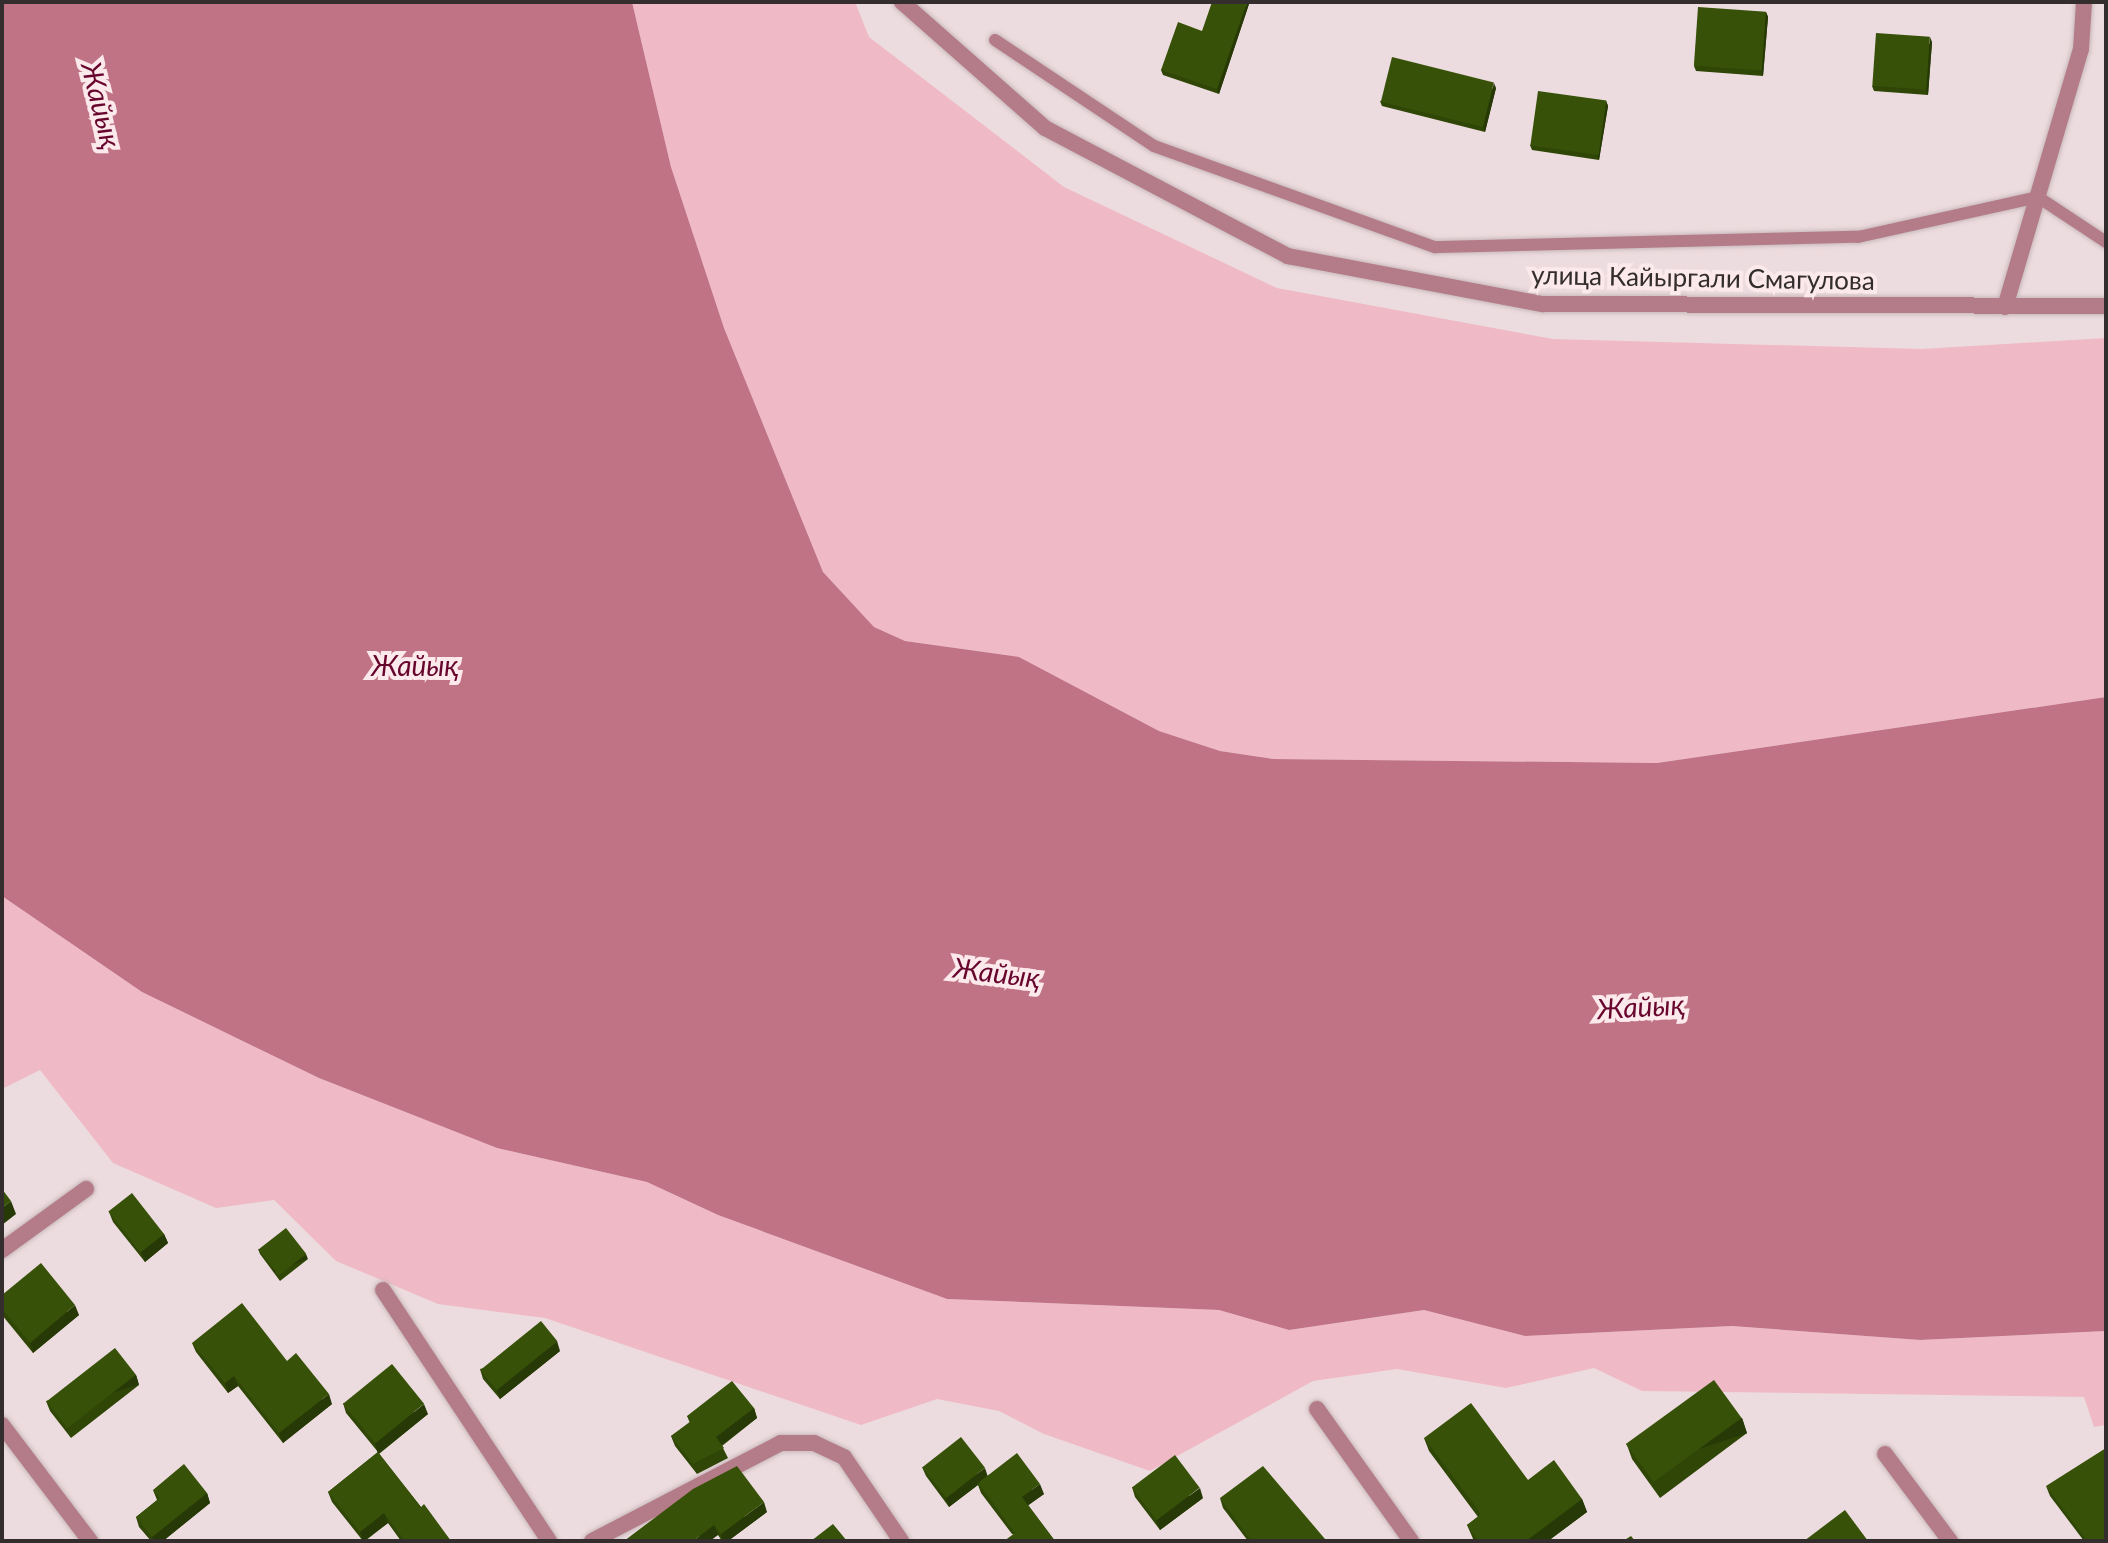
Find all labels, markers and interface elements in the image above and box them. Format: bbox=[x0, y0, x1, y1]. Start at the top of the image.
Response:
water label: Жайық bbox=[75, 58, 129, 152]
street label: улица Кайыргали Смагулова bbox=[1531, 259, 1875, 297]
water label: Жайық bbox=[371, 648, 459, 682]
water label: Жайық bbox=[951, 950, 1043, 994]
water label: Жайық bbox=[1596, 987, 1686, 1025]

